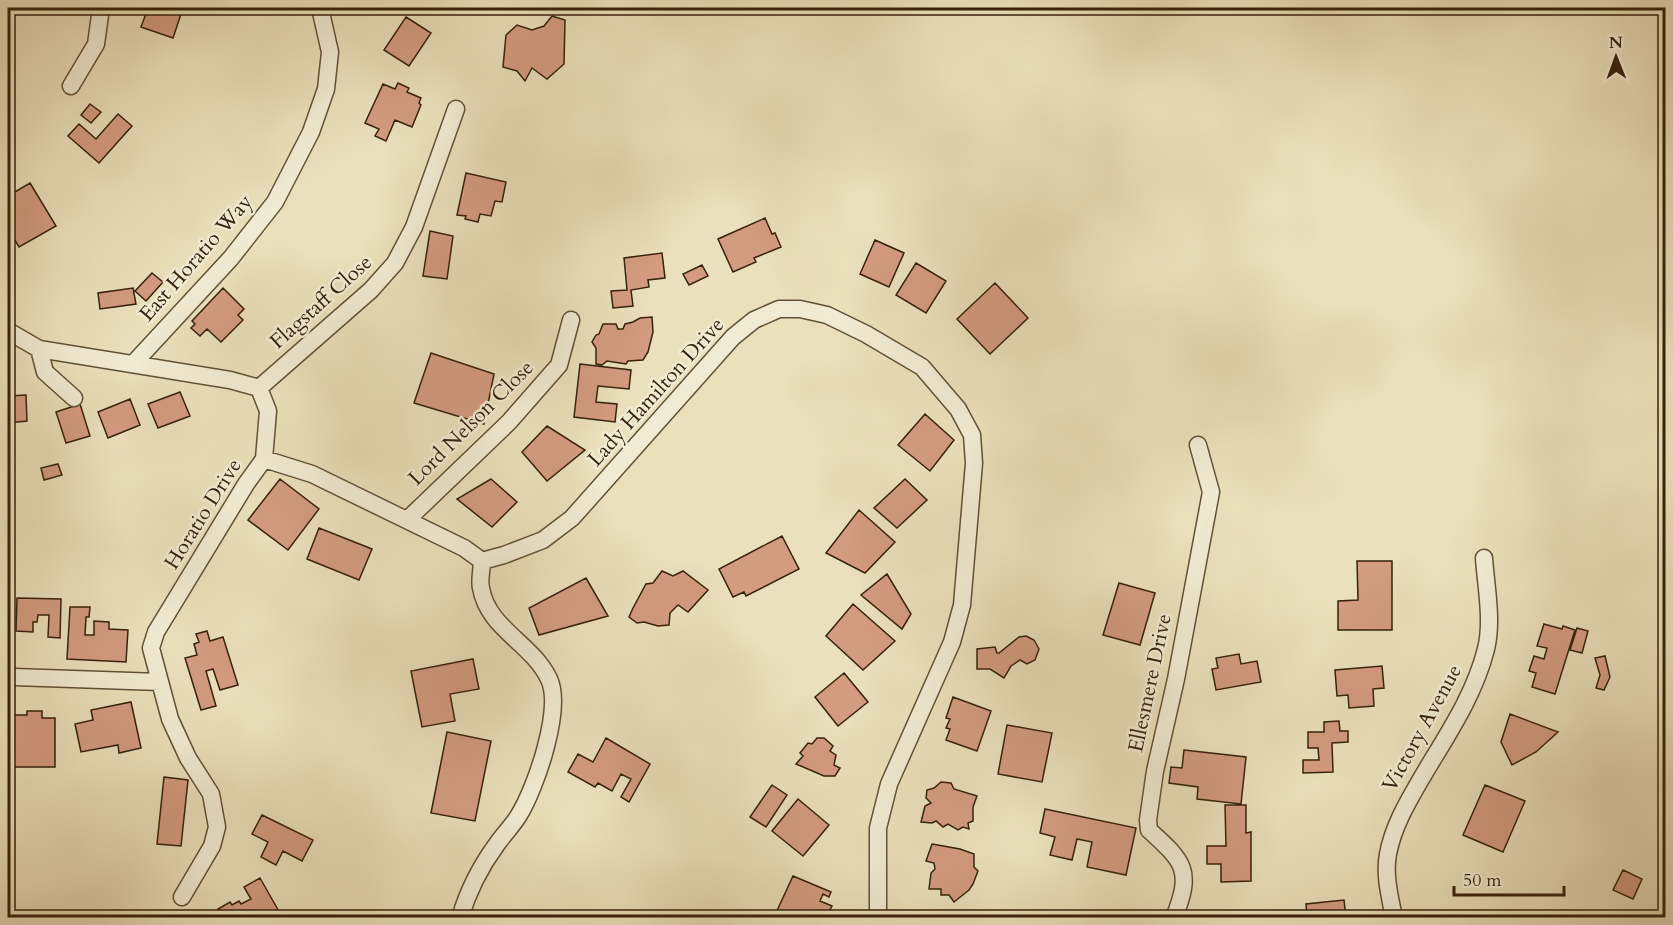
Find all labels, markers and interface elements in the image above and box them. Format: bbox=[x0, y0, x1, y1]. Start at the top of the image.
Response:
north arrow bbox=[1586, 27, 1646, 87]
text: N bbox=[1609, 32, 1623, 54]
street label: East Horatio Way bbox=[133, 188, 259, 328]
street label: Flagstaff Close bbox=[264, 248, 378, 356]
street label: Lady Hamilton Drive bbox=[581, 311, 731, 473]
street label: Lord Nelson Close bbox=[402, 354, 540, 492]
street label: Horatio Drive bbox=[157, 453, 249, 575]
street label: Ellesmere Drive bbox=[1121, 611, 1179, 755]
street label: Victory Avenue bbox=[1375, 659, 1469, 797]
scale bar bbox=[1454, 859, 1564, 897]
text: 50 m bbox=[1463, 868, 1502, 893]

